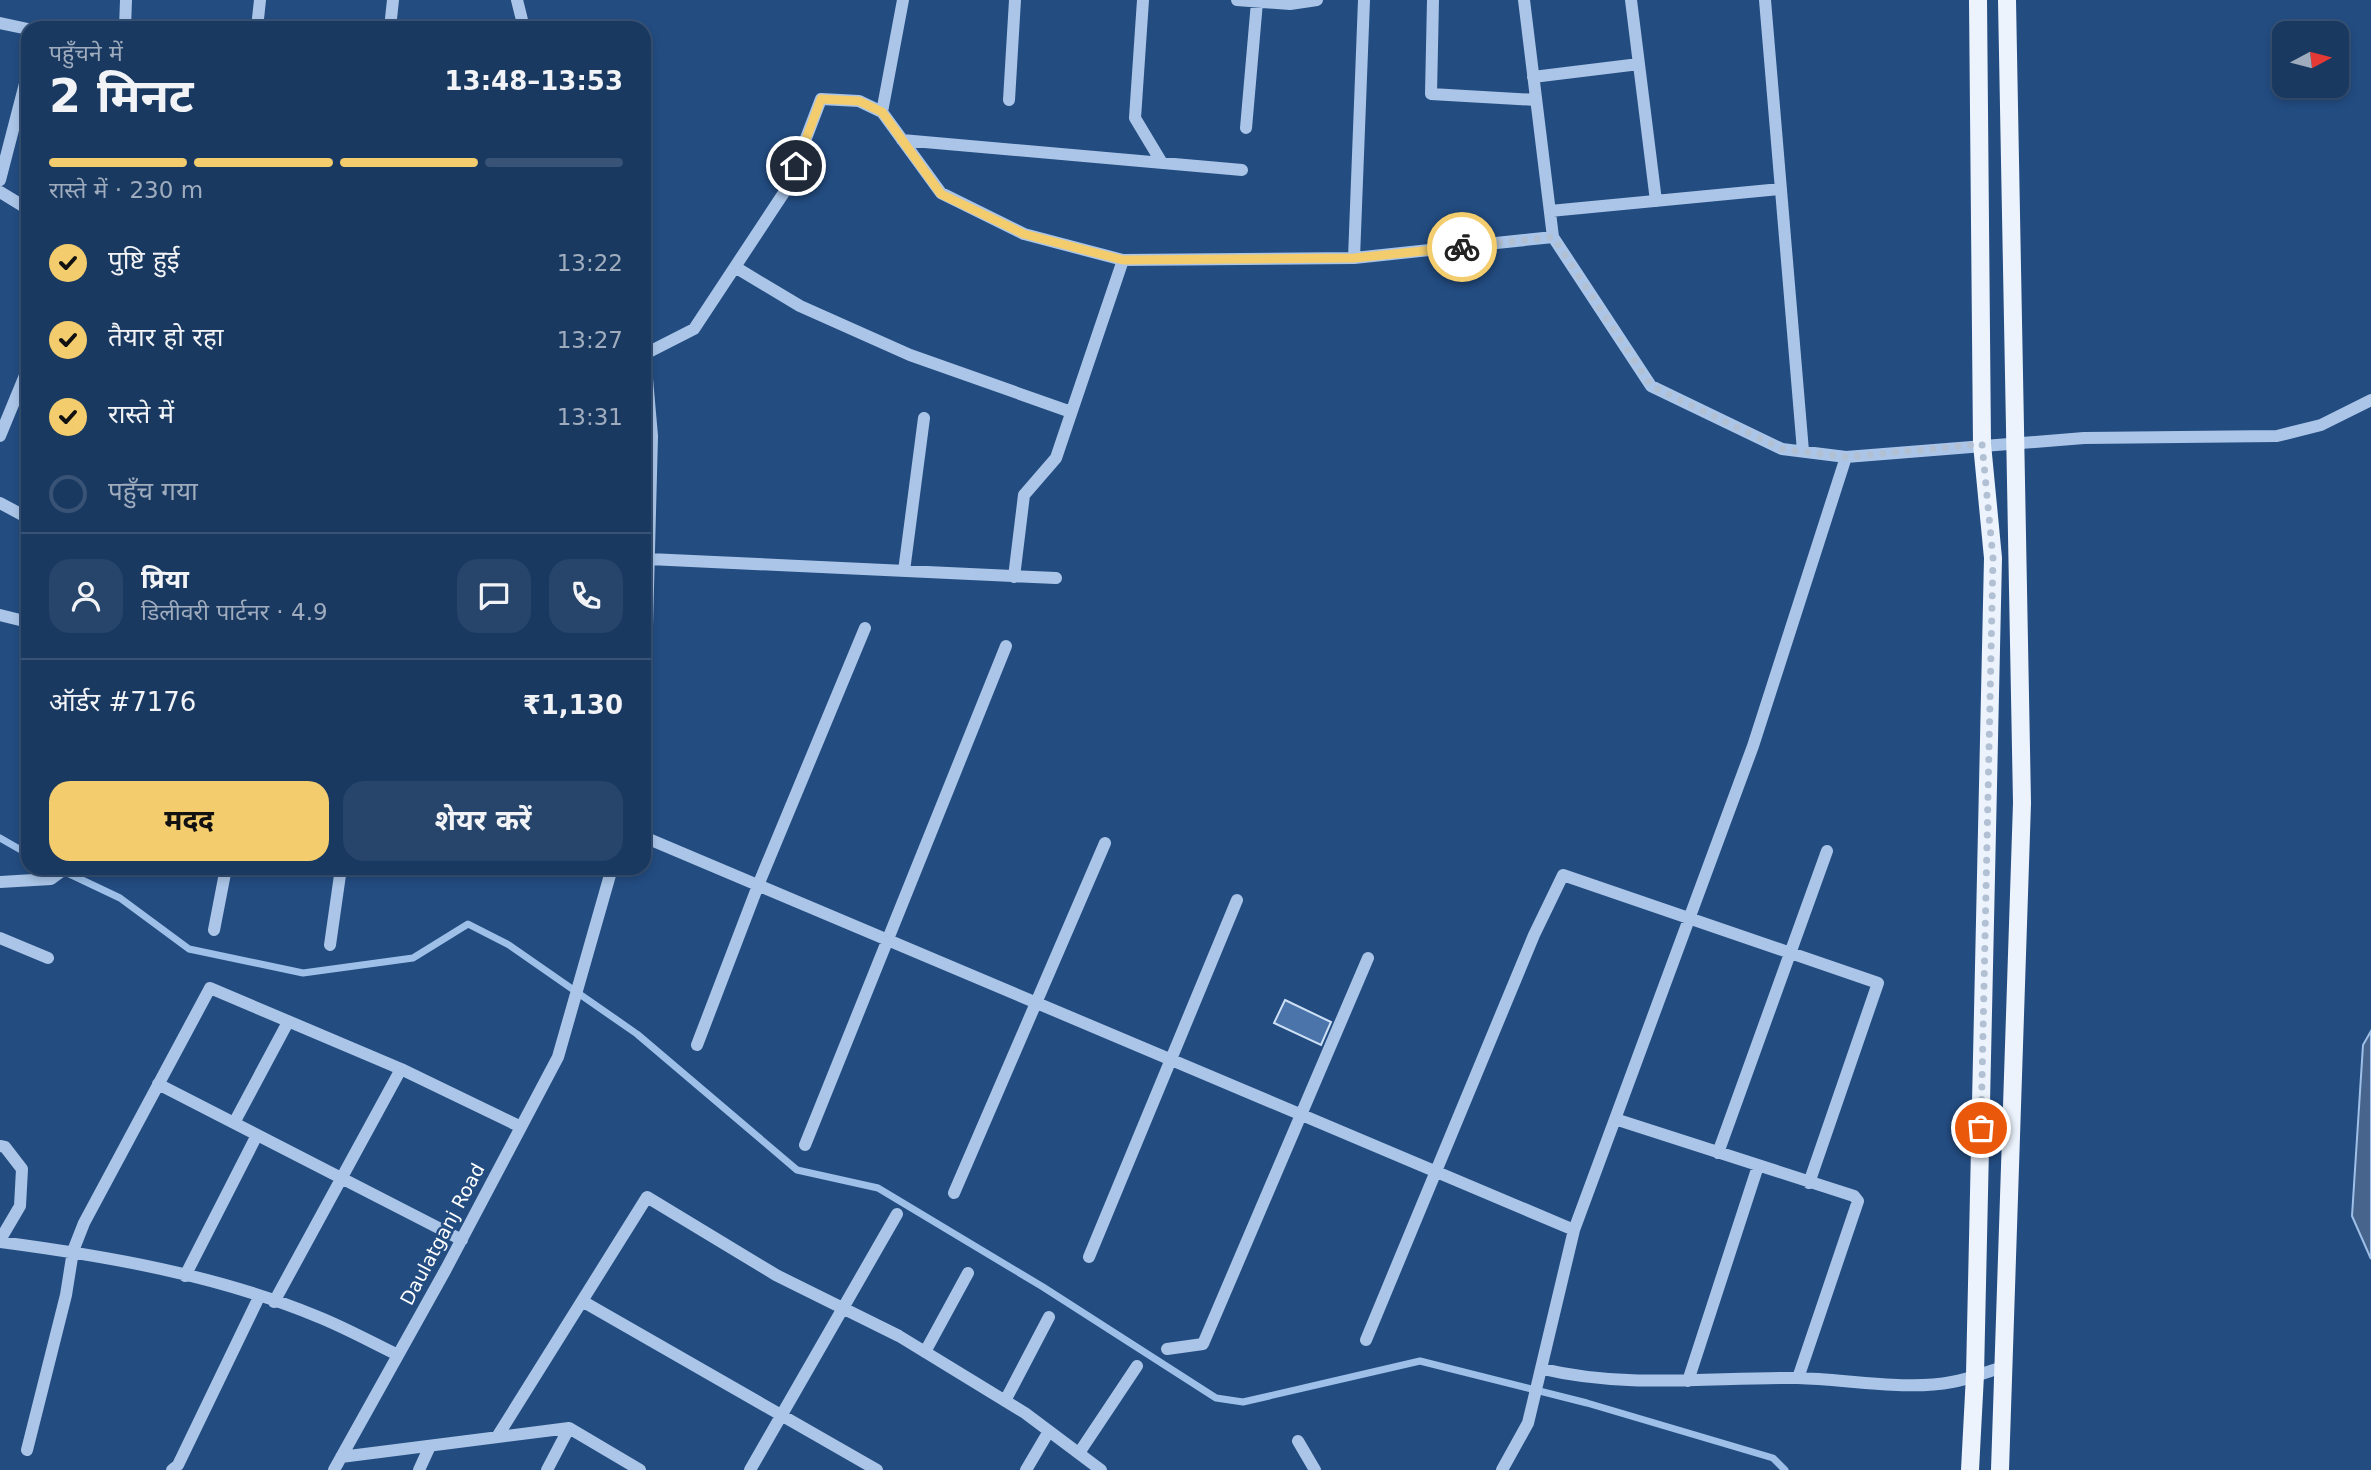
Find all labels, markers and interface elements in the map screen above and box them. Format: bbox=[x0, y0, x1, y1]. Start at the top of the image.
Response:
north arrow bbox=[2272, 21, 2348, 98]
map controls bbox=[2272, 21, 2349, 98]
text: पहुँचने में bbox=[49, 40, 123, 66]
text: 13:48–13:53 bbox=[444, 66, 623, 96]
text: 2 मिनट bbox=[49, 69, 194, 123]
pin bbox=[766, 136, 826, 196]
icon: home bbox=[777, 147, 815, 185]
text: रास्ते में · 230 m bbox=[49, 177, 203, 203]
courier bbox=[1427, 212, 1497, 282]
icon: bike bbox=[1443, 228, 1481, 266]
icon: check bbox=[49, 244, 87, 282]
text: पुष्टि हुई bbox=[108, 245, 180, 275]
text: 13:22 bbox=[557, 250, 623, 276]
icon: check bbox=[49, 321, 87, 359]
text: तैयार हो रहा bbox=[108, 322, 224, 352]
text: 13:27 bbox=[557, 327, 623, 353]
icon: check bbox=[49, 398, 87, 436]
text: रास्ते में bbox=[108, 399, 174, 429]
text: 13:31 bbox=[557, 404, 623, 430]
text: पहुँच गया bbox=[108, 476, 198, 506]
button: person bbox=[49, 559, 123, 633]
button: chat bbox=[457, 559, 531, 633]
button: phone bbox=[549, 559, 623, 633]
text: प्रिया bbox=[141, 564, 189, 594]
text: डिलीवरी पार्टनर · 4.9 bbox=[141, 599, 328, 625]
text: ऑर्डर #7176 bbox=[49, 687, 196, 717]
text: ₹1,130 bbox=[523, 690, 623, 720]
button: मदद bbox=[49, 781, 329, 861]
button: शेयर करें bbox=[343, 781, 623, 861]
pin bbox=[1951, 1098, 2011, 1158]
icon: bag bbox=[1962, 1109, 2000, 1147]
street label: Daulatganj Road bbox=[395, 1159, 489, 1309]

